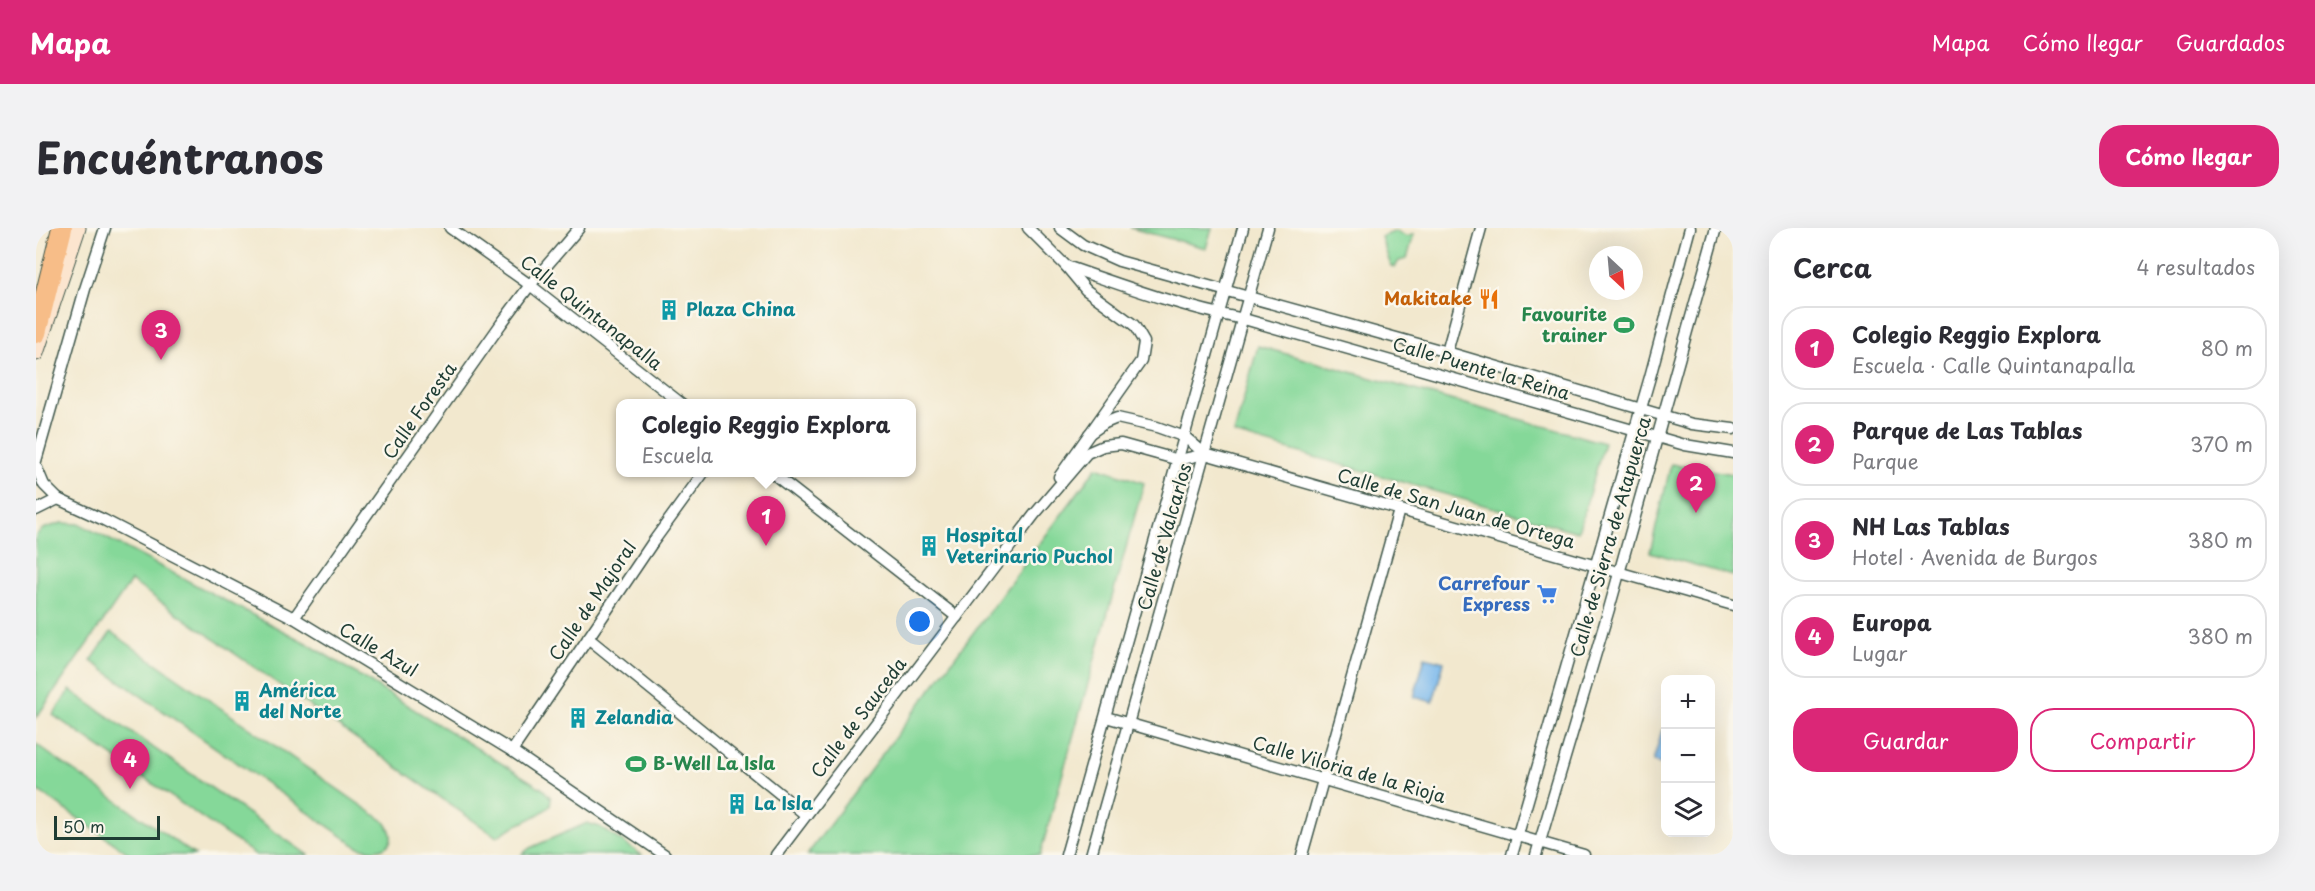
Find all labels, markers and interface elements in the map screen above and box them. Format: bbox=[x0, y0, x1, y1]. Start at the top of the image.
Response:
text: Mapa bbox=[30, 21, 111, 64]
text: Mapa bbox=[1932, 26, 1990, 58]
text: Cómo llegar bbox=[2023, 26, 2143, 58]
text: Guardados bbox=[2176, 26, 2285, 58]
text: Encuéntranos bbox=[36, 125, 324, 188]
button: Cómo llegar bbox=[2099, 125, 2279, 187]
north arrow bbox=[1589, 246, 1643, 300]
street label: Calle Quintanapalla bbox=[515, 248, 669, 377]
text: Cerca bbox=[1793, 248, 1872, 287]
text: 4 resultados bbox=[2137, 252, 2255, 282]
place label: Makitake bbox=[1384, 284, 1472, 311]
restaurant icon: Makitake bbox=[1477, 287, 1501, 311]
place label: Plaza China bbox=[686, 295, 796, 322]
building icon: Plaza China bbox=[657, 298, 681, 322]
place label: Favourite trainer bbox=[1521, 300, 1608, 348]
pin: 3 bbox=[142, 310, 180, 360]
sports icon: Favourite trainer bbox=[1612, 313, 1636, 337]
text: Colegio Reggio Explora bbox=[1852, 317, 2101, 350]
street label: Calle Puente la Reina bbox=[1390, 329, 1574, 406]
text: 1 bbox=[1810, 333, 1819, 363]
text: 80 m bbox=[2201, 333, 2253, 363]
text: Escuela · Calle Quintanapalla bbox=[1852, 350, 2135, 380]
street label: Calle Foresta bbox=[375, 355, 463, 464]
popup bbox=[616, 399, 916, 477]
text: Colegio Reggio Explora bbox=[641, 407, 891, 440]
street label: Calle de Sierra de Atapuerca bbox=[1562, 412, 1657, 660]
text: Parque de Las Tablas bbox=[1852, 413, 2083, 446]
text: 2 bbox=[1807, 429, 1822, 459]
text: 370 m bbox=[2190, 429, 2253, 459]
text: Escuela bbox=[641, 440, 713, 470]
text: Parque bbox=[1852, 446, 1919, 476]
street label: Calle de Valcarlos bbox=[1130, 460, 1197, 613]
street label: Calle de San Juan de Ortega bbox=[1334, 461, 1579, 555]
pin: 2 bbox=[1676, 464, 1716, 513]
pin: 1 bbox=[746, 496, 786, 546]
text: NH Las Tablas bbox=[1852, 509, 2010, 542]
place label: Hospital Veterinario Puchol bbox=[946, 521, 1113, 569]
text: 3 bbox=[1808, 525, 1821, 555]
text: 380 m bbox=[2187, 525, 2253, 555]
building icon: Hospital Veterinario Puchol bbox=[917, 534, 941, 558]
street label: Calle de Majoral bbox=[541, 535, 642, 666]
text: Hotel · Avenida de Burgos bbox=[1852, 542, 2098, 572]
place label: Carrefour Express bbox=[1438, 569, 1531, 617]
supermarket icon: Carrefour Express bbox=[1535, 582, 1559, 606]
text: Europa bbox=[1852, 605, 1932, 638]
your location bbox=[905, 607, 934, 636]
street label: Calle Azul bbox=[334, 615, 423, 683]
text: 4 bbox=[1808, 621, 1821, 651]
text: 380 m bbox=[2187, 621, 2253, 651]
text: Lugar bbox=[1852, 638, 1907, 668]
street label: Calle de Sauceda bbox=[803, 651, 912, 783]
map controls bbox=[1661, 675, 1715, 837]
button: + bbox=[1661, 675, 1715, 729]
place label: América del Norte bbox=[258, 676, 342, 724]
building icon: América del Norte bbox=[230, 689, 254, 713]
place label: Zelandia bbox=[595, 703, 674, 730]
building icon: Zelandia bbox=[566, 706, 590, 730]
button: Guardar bbox=[1793, 708, 2018, 772]
button: Compartir bbox=[2030, 708, 2255, 772]
street label: Calle Viloria de la Rioja bbox=[1250, 728, 1450, 809]
button: − bbox=[1661, 729, 1715, 783]
pin: 4 bbox=[110, 740, 149, 789]
place label: B-Well La Isla bbox=[653, 749, 776, 776]
sports icon: B-Well La Isla bbox=[624, 752, 648, 776]
button: layers bbox=[1661, 783, 1715, 837]
place label: La Isla bbox=[754, 789, 813, 816]
building icon: La Isla bbox=[725, 792, 749, 816]
scale bar bbox=[54, 813, 160, 840]
text: 50 m bbox=[63, 814, 104, 838]

